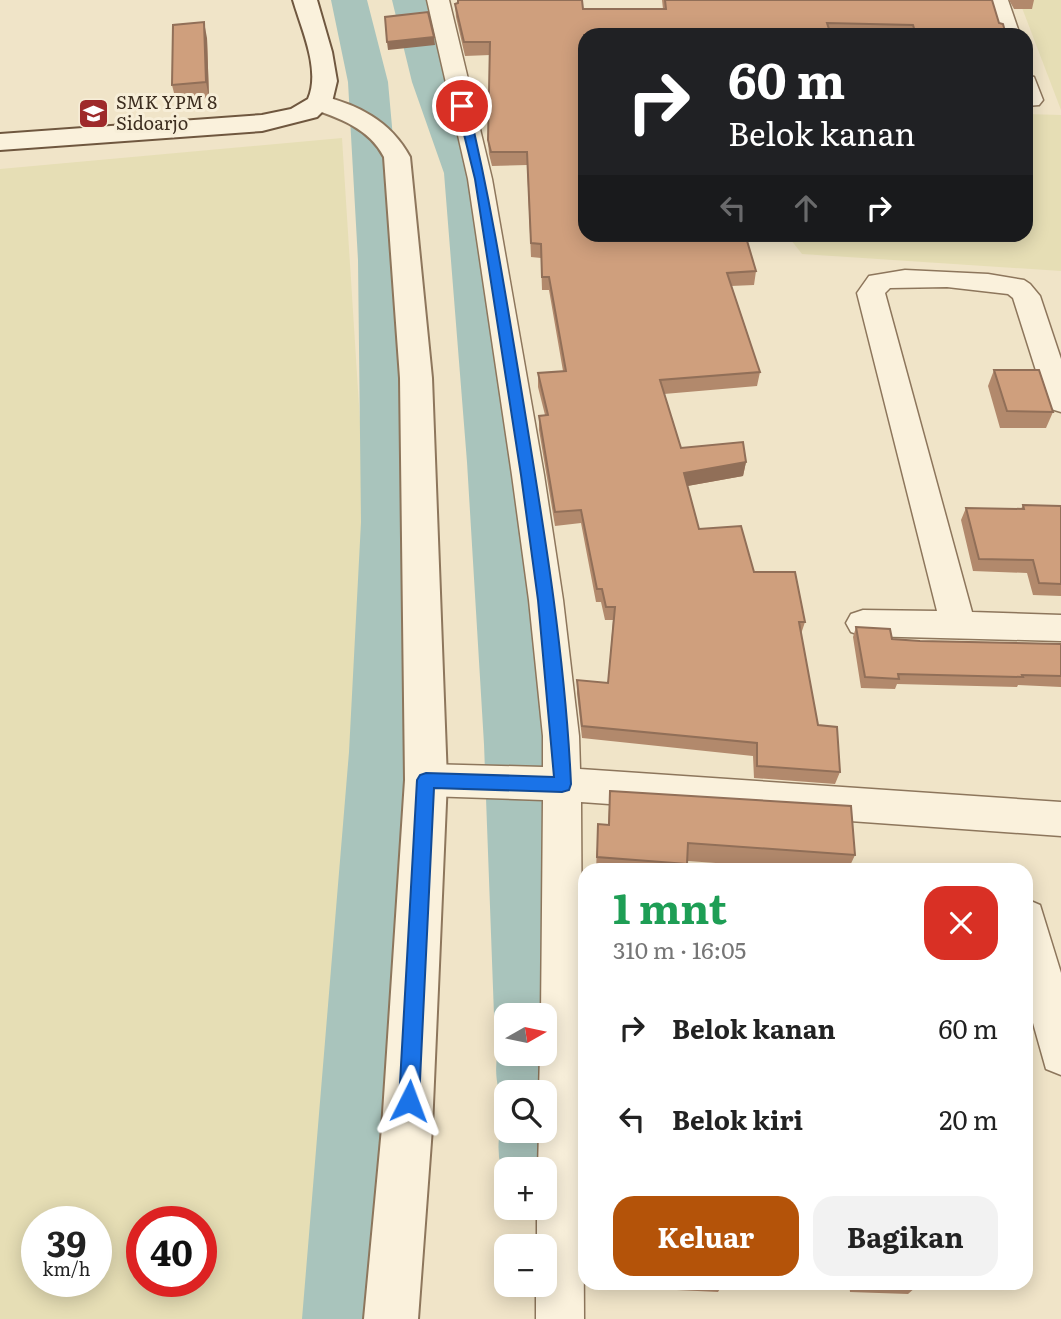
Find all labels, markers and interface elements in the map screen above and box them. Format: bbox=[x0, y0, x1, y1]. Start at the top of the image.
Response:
text: 60 m bbox=[728, 41, 845, 114]
icon: right bbox=[613, 56, 704, 147]
pin bbox=[432, 76, 492, 136]
icon: arrive bbox=[443, 87, 481, 125]
place label: SMK YPM 8 Sidoarjo bbox=[116, 88, 217, 136]
school or university icon: SMK YPM 8 Sidoarjo bbox=[76, 96, 110, 130]
text: Belok kanan bbox=[728, 108, 916, 156]
icon: left bbox=[714, 189, 752, 227]
icon: ahead bbox=[787, 189, 825, 227]
icon: right bbox=[860, 189, 898, 227]
text: 1 mnt bbox=[613, 875, 727, 937]
button: close bbox=[924, 886, 998, 960]
text: 310 m · 16:05 bbox=[613, 932, 746, 966]
north arrow bbox=[494, 1003, 556, 1066]
map controls bbox=[494, 1003, 557, 1297]
text: Belok kanan bbox=[672, 1008, 836, 1047]
text: 60 m bbox=[939, 1008, 998, 1047]
icon: right bbox=[613, 1009, 651, 1047]
position arrow bbox=[372, 1064, 446, 1138]
button: search bbox=[494, 1080, 557, 1143]
text: Belok kiri bbox=[672, 1099, 803, 1138]
text: 20 m bbox=[939, 1099, 998, 1138]
icon: left bbox=[613, 1100, 651, 1138]
button: + bbox=[494, 1157, 557, 1220]
button: Keluar bbox=[613, 1196, 799, 1276]
button: Bagikan bbox=[813, 1196, 998, 1276]
speed limit sign: 40 bbox=[126, 1206, 217, 1297]
text: 39 bbox=[47, 1216, 86, 1268]
button: − bbox=[494, 1234, 557, 1297]
text: km/h bbox=[43, 1255, 90, 1282]

